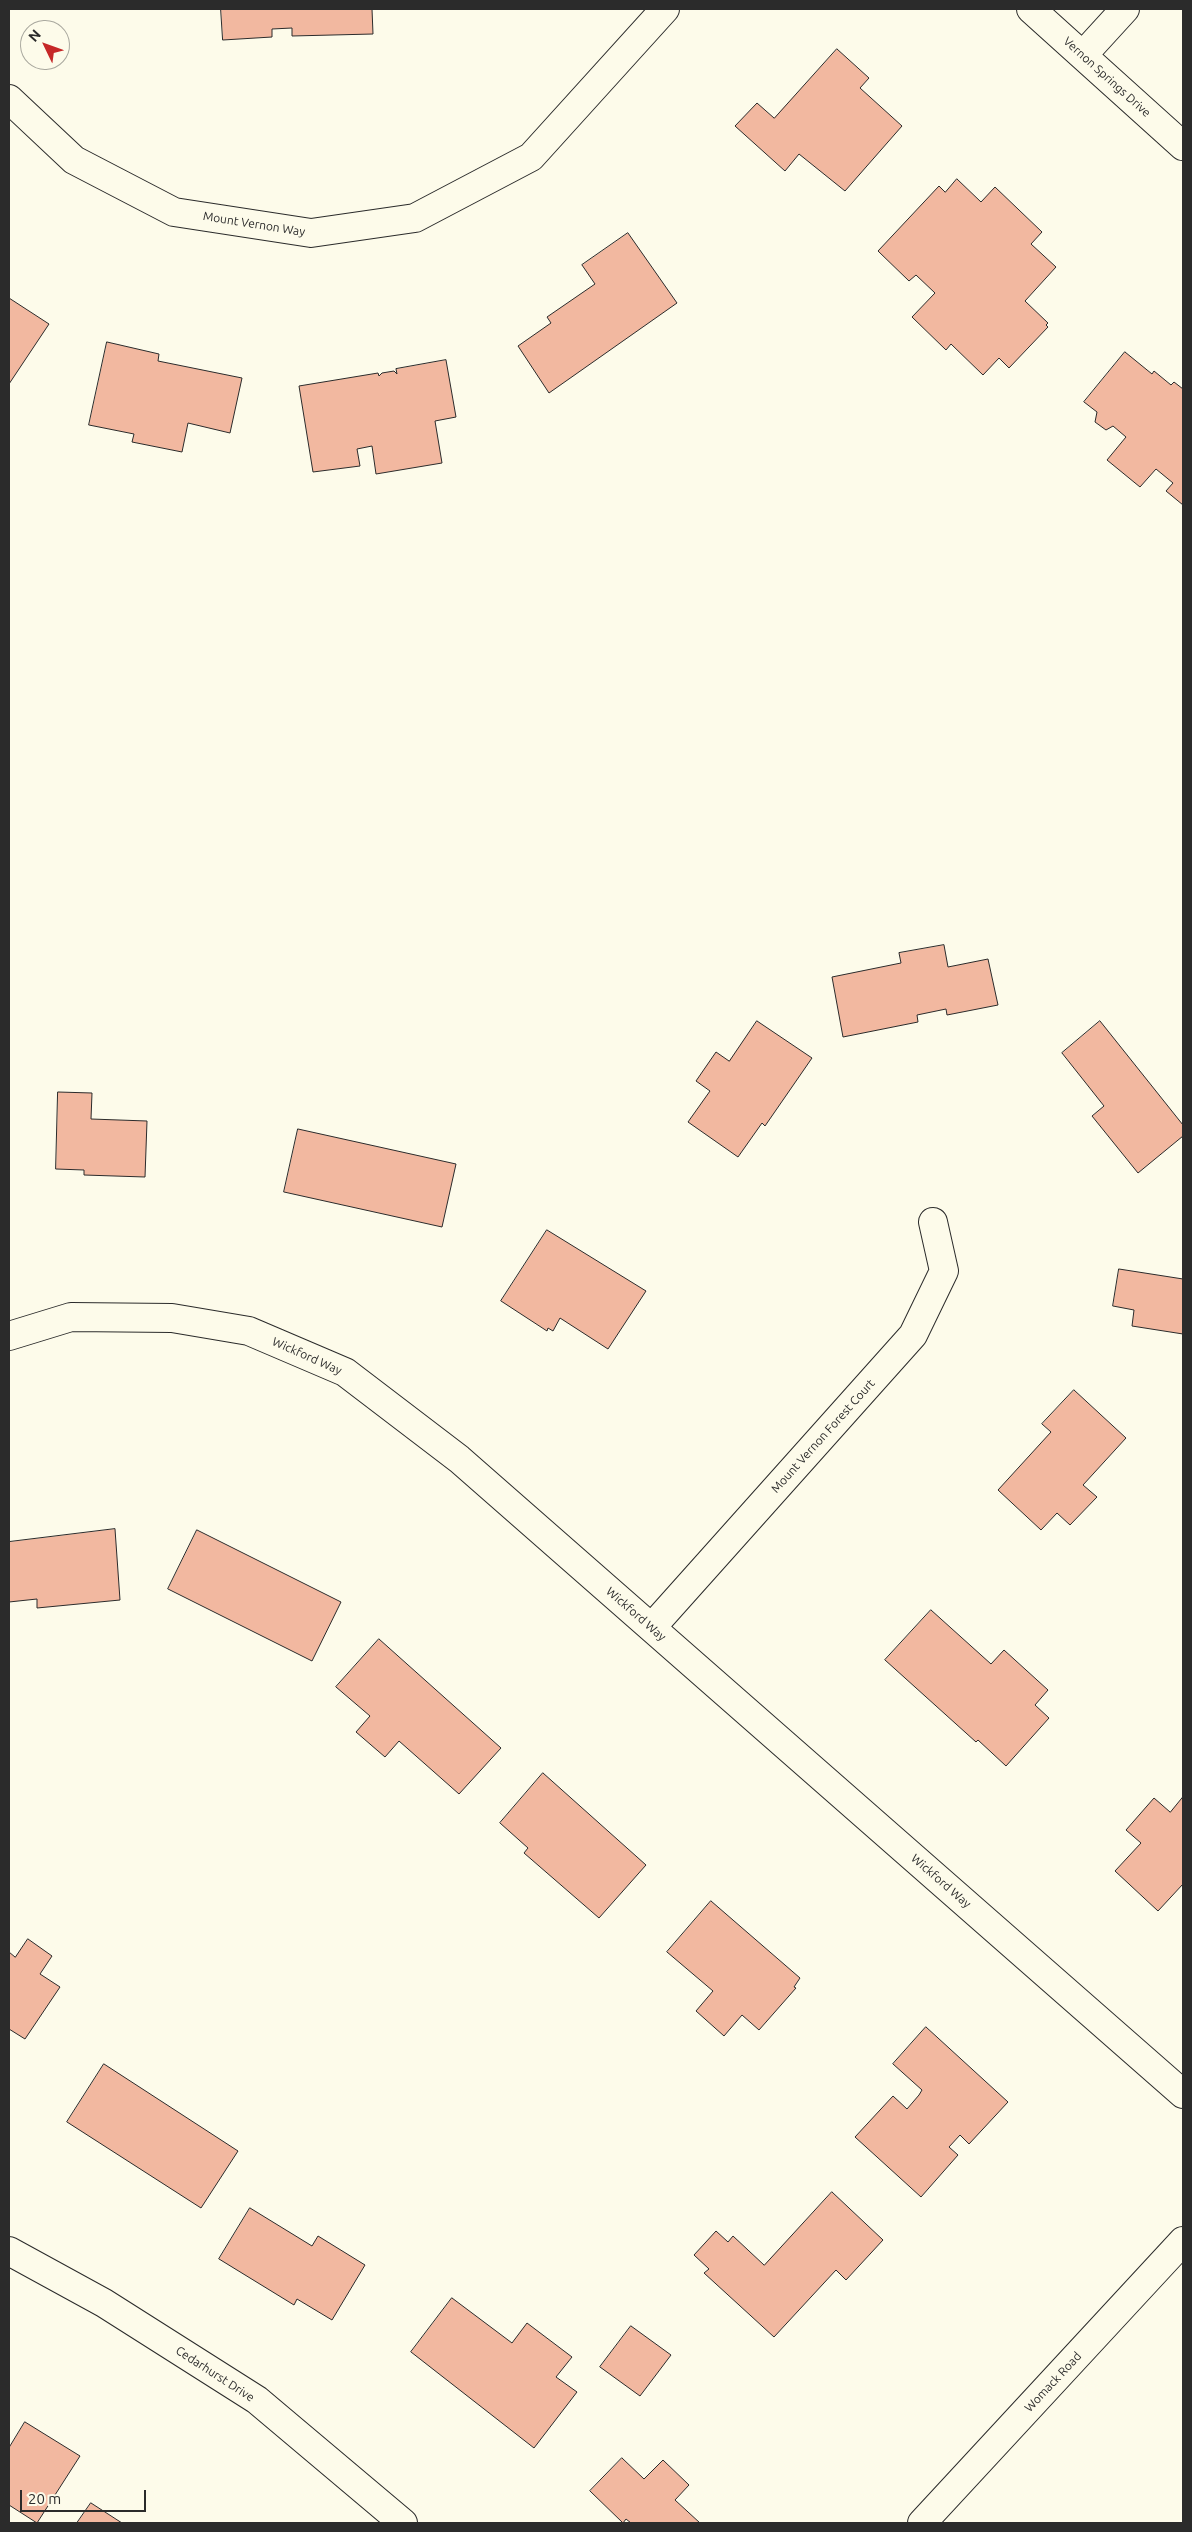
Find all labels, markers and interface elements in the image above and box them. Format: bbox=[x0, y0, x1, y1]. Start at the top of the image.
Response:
north arrow bbox=[20, 20, 70, 70]
text: N bbox=[25, 26, 44, 45]
street label: Vernon Springs Drive bbox=[1060, 34, 1154, 120]
street label: Mount Vernon Way bbox=[202, 209, 306, 239]
street label: Wickford Way bbox=[270, 1334, 344, 1378]
street label: Mount Vernon Forest Court bbox=[768, 1376, 878, 1496]
street label: Wickford Way bbox=[603, 1584, 669, 1644]
street label: Wickford Way bbox=[908, 1851, 974, 1911]
street label: Cedarhurst Drive bbox=[173, 2343, 257, 2405]
street label: Womack Road bbox=[1022, 2349, 1084, 2415]
scale bar bbox=[22, 2480, 149, 2512]
text: 20 m bbox=[28, 2490, 61, 2507]

